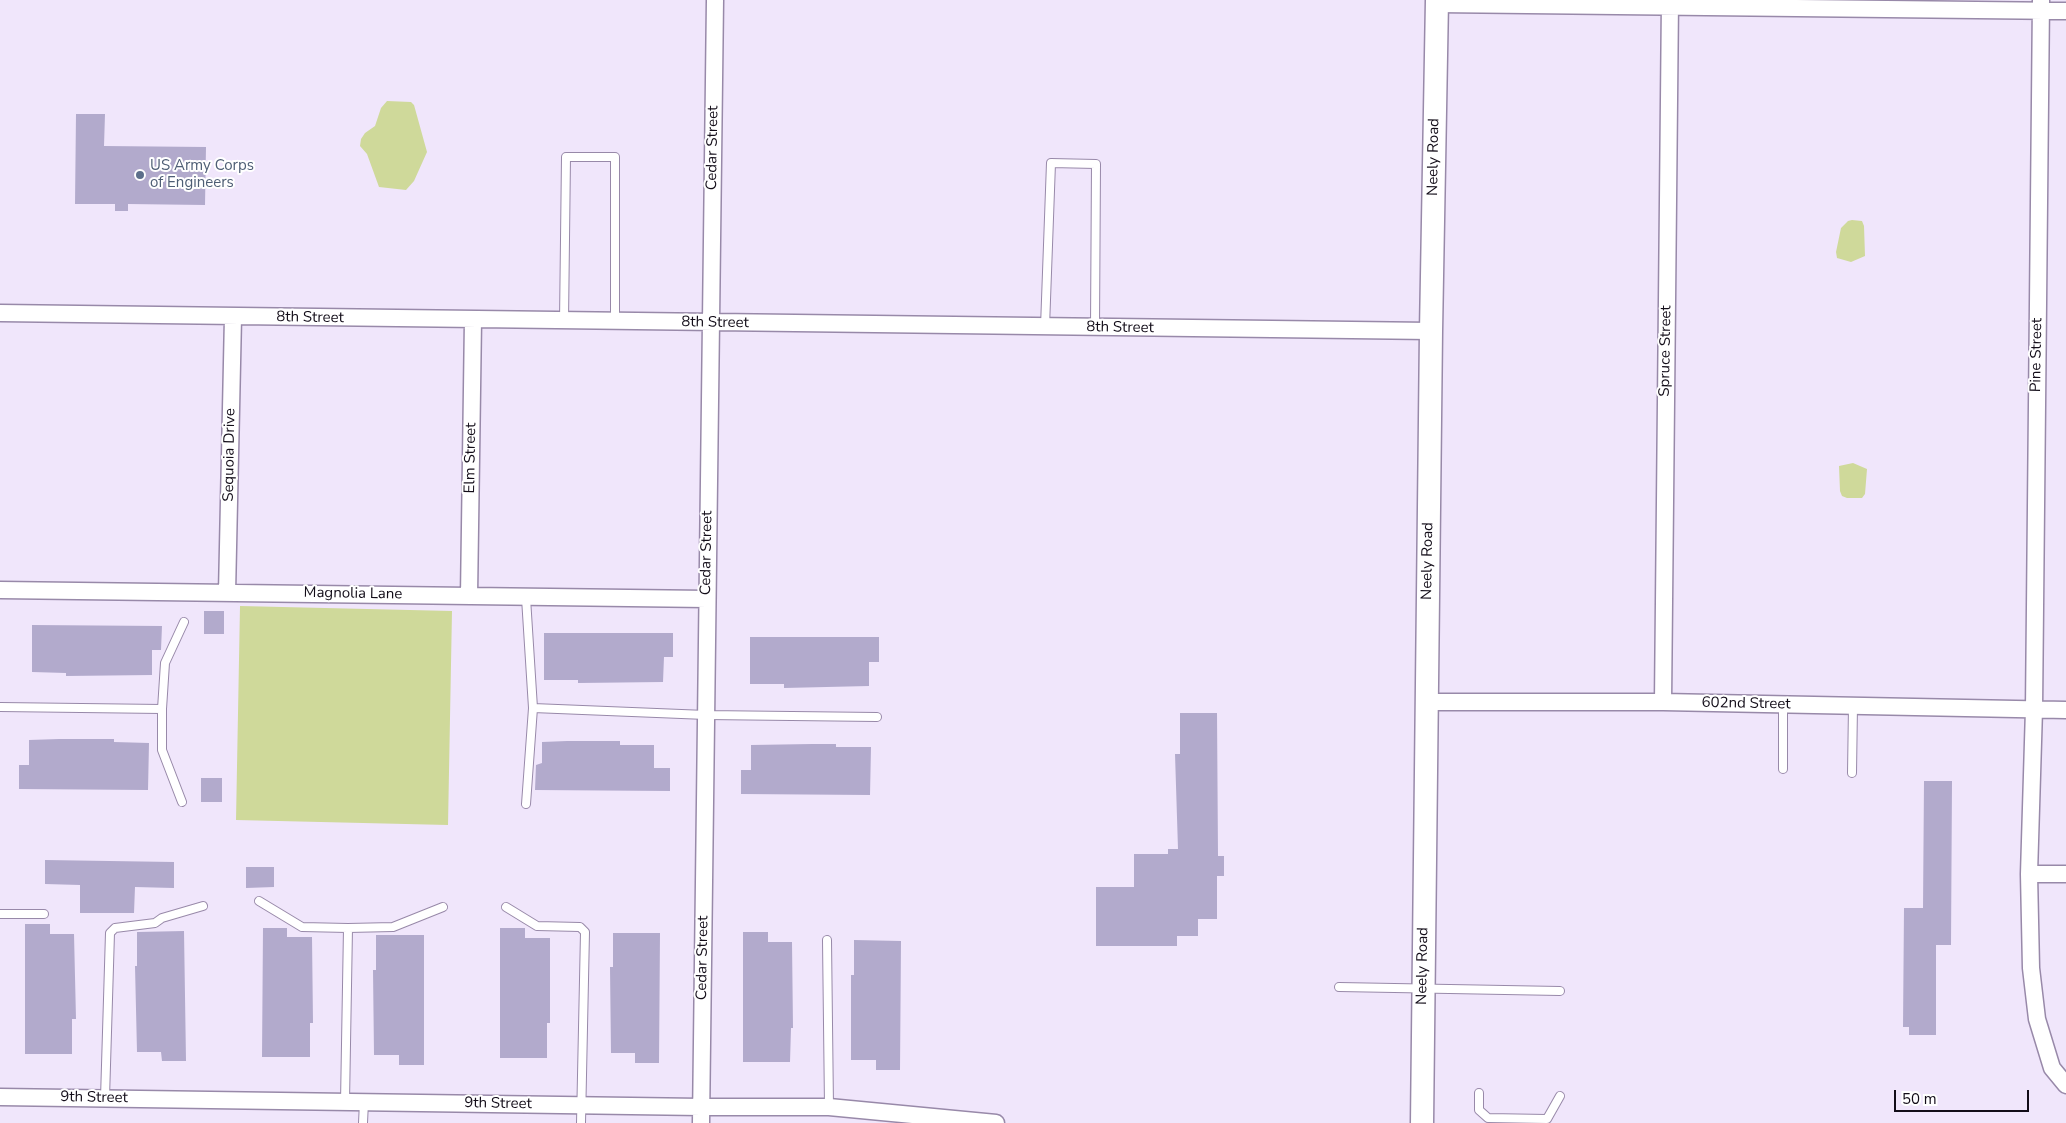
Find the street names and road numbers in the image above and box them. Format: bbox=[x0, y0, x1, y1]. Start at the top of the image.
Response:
street label: Cedar Street bbox=[703, 106, 723, 190]
street label: Neely Road bbox=[1424, 118, 1444, 196]
street label: Spruce Street bbox=[1656, 305, 1676, 397]
street label: 8th Street bbox=[276, 308, 344, 328]
street label: 8th Street bbox=[681, 313, 749, 333]
street label: 8th Street bbox=[1086, 318, 1154, 338]
street label: Pine Street bbox=[2027, 318, 2047, 392]
street label: Sequoia Drive bbox=[220, 408, 240, 502]
street label: Elm Street bbox=[461, 422, 481, 494]
street label: Cedar Street bbox=[697, 511, 717, 595]
street label: Neely Road bbox=[1418, 522, 1438, 600]
street label: Magnolia Lane bbox=[303, 584, 403, 604]
street label: 602nd Street bbox=[1701, 694, 1791, 714]
street label: Cedar Street bbox=[693, 916, 713, 1000]
street label: Neely Road bbox=[1413, 927, 1433, 1005]
street label: 9th Street bbox=[60, 1088, 128, 1108]
street label: 9th Street bbox=[464, 1094, 532, 1114]

